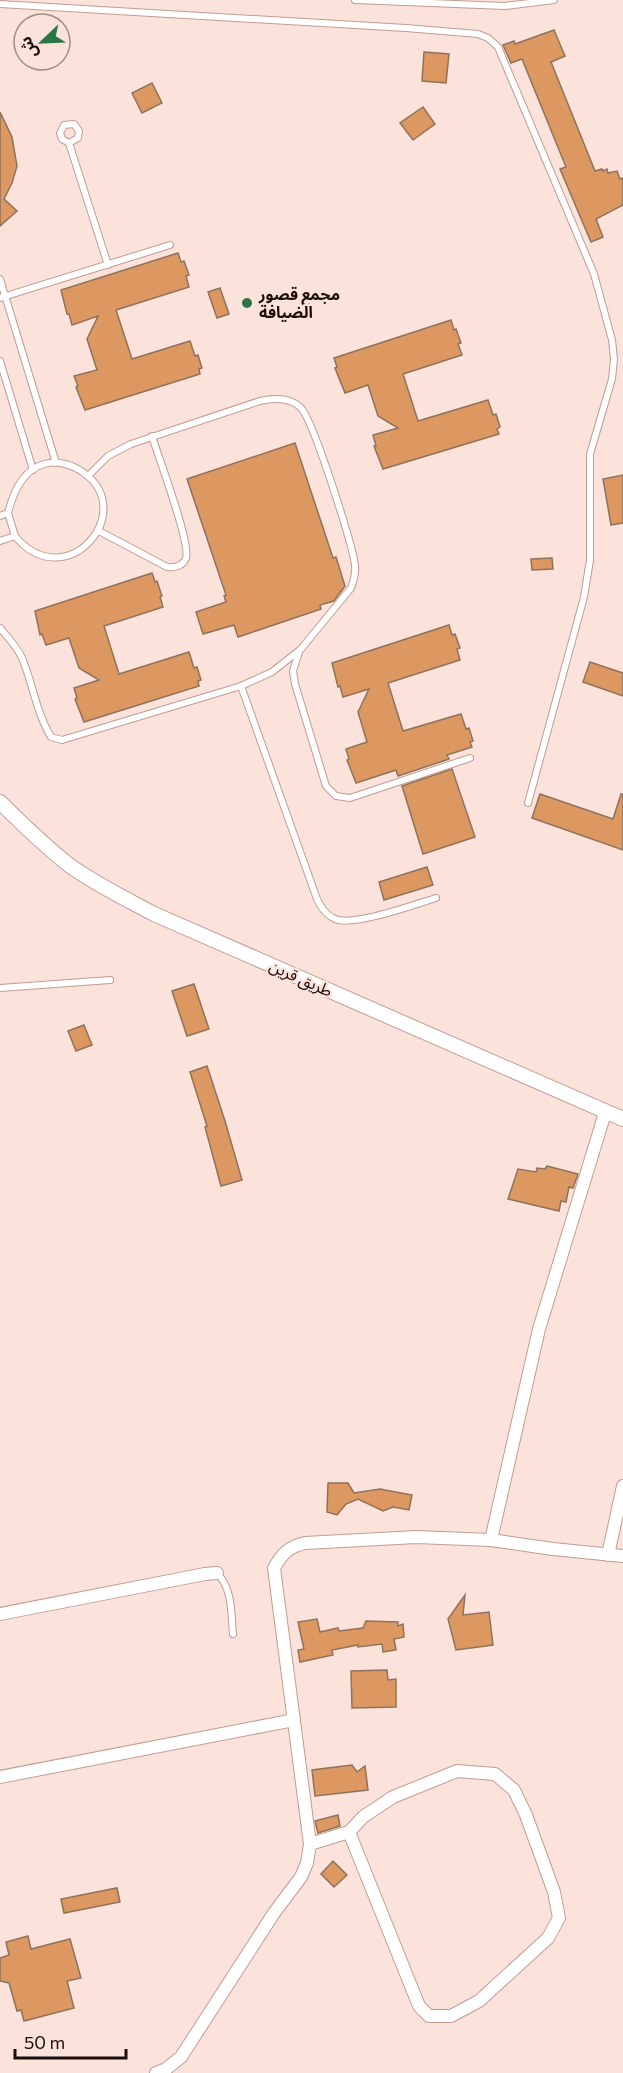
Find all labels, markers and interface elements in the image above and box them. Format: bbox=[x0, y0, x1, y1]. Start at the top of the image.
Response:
north arrow bbox=[12, 12, 72, 72]
text: ش bbox=[15, 34, 42, 62]
place label: مجمع قصور الضيافة bbox=[258, 284, 340, 322]
marker: مجمع قصور الضيافة bbox=[240, 296, 254, 310]
street label: طريق قرين bbox=[266, 955, 336, 1002]
scale bar bbox=[15, 2022, 126, 2060]
text: 50 m bbox=[24, 2031, 65, 2053]

